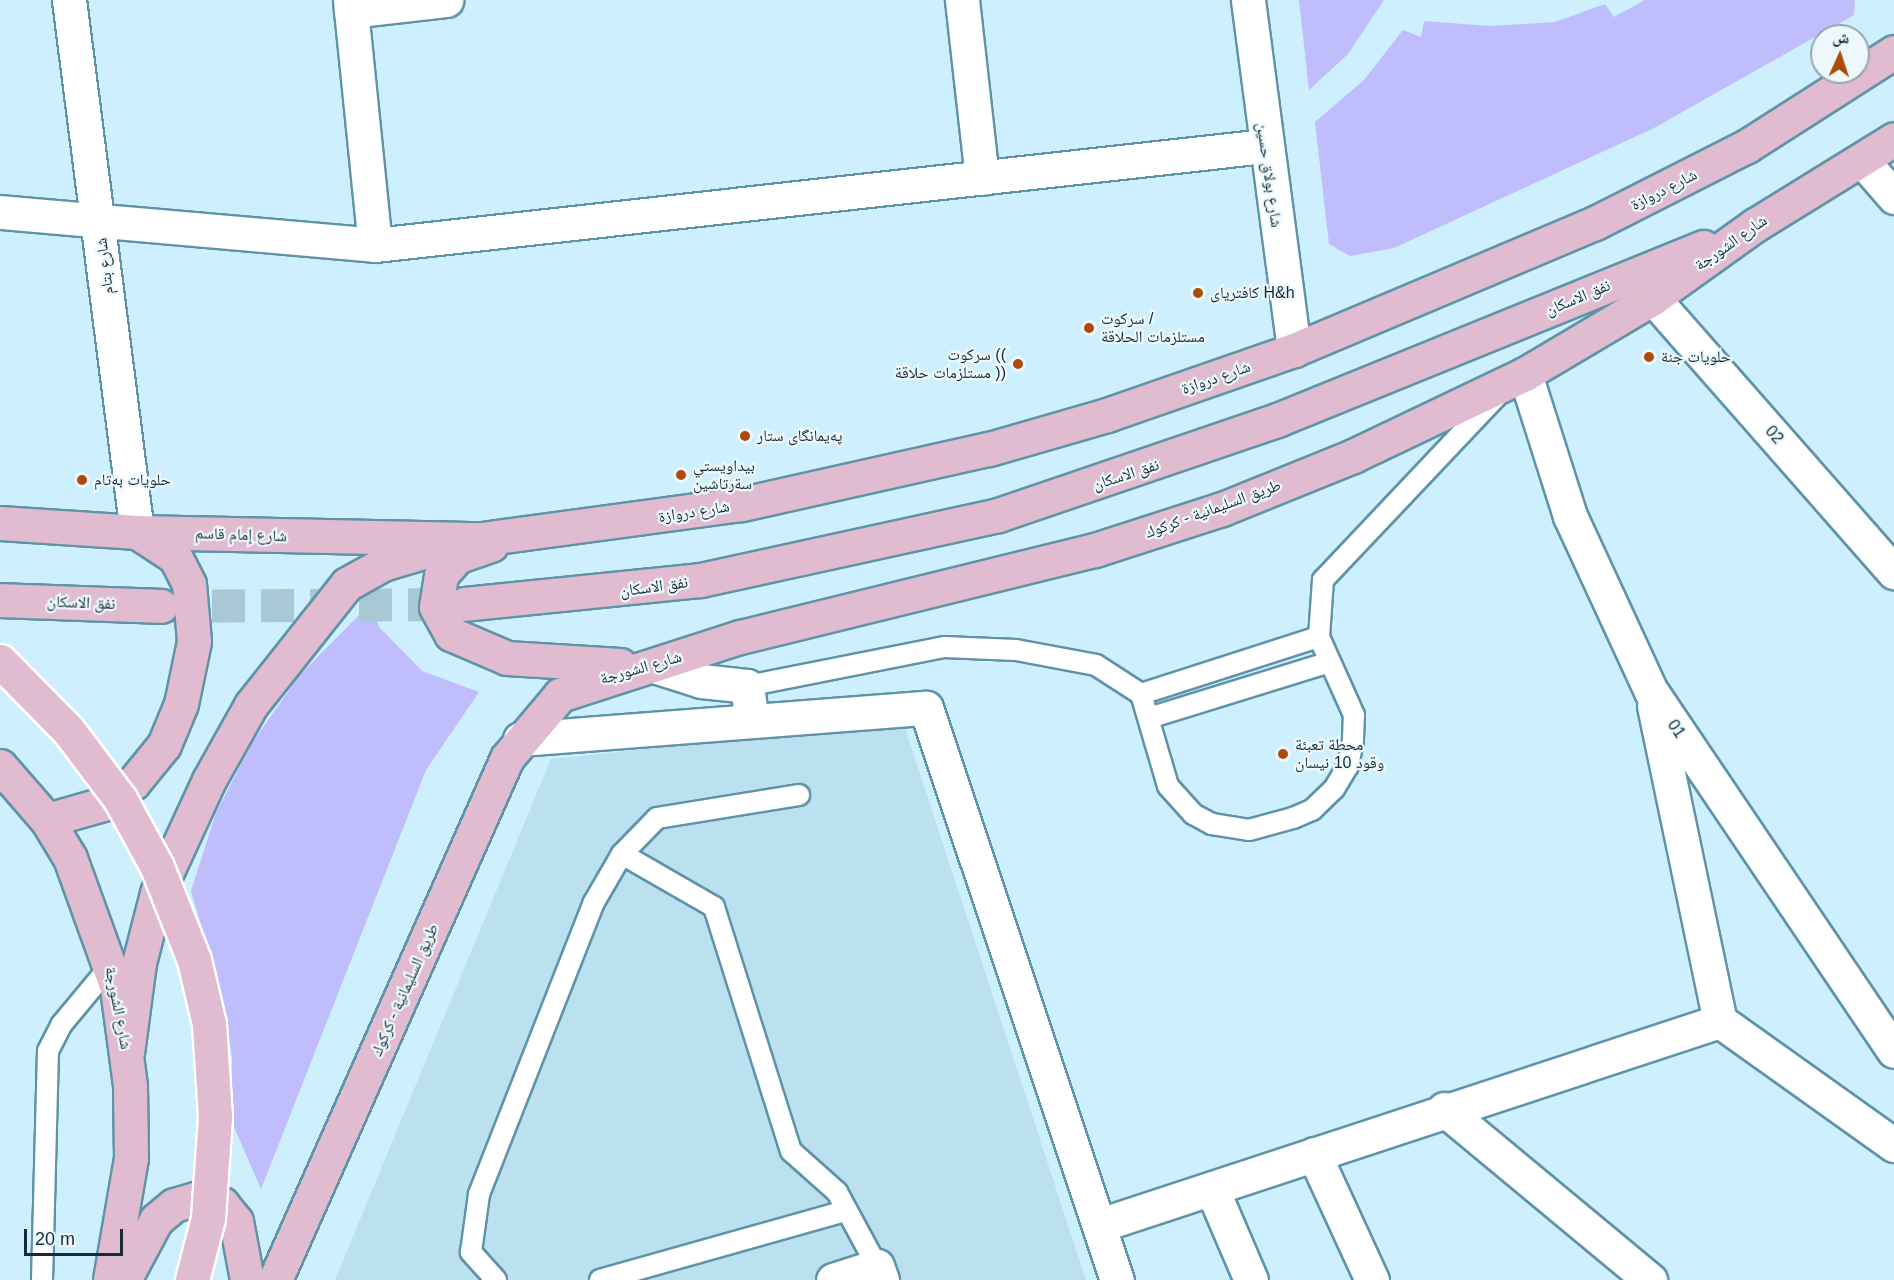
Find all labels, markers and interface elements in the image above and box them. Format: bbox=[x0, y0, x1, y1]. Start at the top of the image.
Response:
north arrow bbox=[1810, 24, 1870, 84]
text: ش bbox=[1832, 29, 1850, 46]
street label: شارع بولاق حسين bbox=[1252, 121, 1286, 229]
street label: شارع دروازة bbox=[1628, 165, 1700, 215]
street label: شارع الشورجة bbox=[1691, 211, 1771, 275]
street label: شارع بتام bbox=[92, 237, 118, 295]
street label: نفق الاسكان bbox=[1543, 276, 1613, 320]
place label: کافتریای H&h bbox=[1210, 283, 1295, 303]
marker: کافتریای H&h bbox=[1191, 286, 1205, 300]
place label: سركوت / مستلزمات الحلاقة bbox=[1101, 309, 1205, 347]
marker: سركوت / مستلزمات الحلاقة bbox=[1082, 321, 1096, 335]
place label: سركوت (( مستلزمات حلاقة )) bbox=[895, 345, 1006, 383]
place label: حلویات جنة bbox=[1661, 347, 1731, 367]
marker: حلویات جنة bbox=[1642, 350, 1656, 364]
marker: سركوت (( مستلزمات حلاقة )) bbox=[1011, 357, 1025, 371]
street label: شارع دروازة bbox=[1179, 357, 1253, 399]
street label: 02 bbox=[1761, 422, 1787, 448]
place label: پەیمانگای ستار bbox=[757, 426, 843, 446]
marker: پەیمانگای ستار bbox=[738, 429, 752, 443]
street label: نفق الاسكان bbox=[1090, 455, 1162, 495]
place label: بيداويستي سةرتاشين bbox=[693, 456, 755, 494]
marker: بيداويستي سةرتاشين bbox=[674, 468, 688, 482]
place label: حلویات بەتام bbox=[94, 470, 171, 490]
marker: حلویات بەتام bbox=[75, 473, 89, 487]
street label: طريق السليمانية - كركوك bbox=[1142, 475, 1284, 543]
street label: شارع دروازة bbox=[657, 497, 731, 527]
street label: شارع إمام قاسم bbox=[195, 524, 287, 546]
street label: نفق الاسكان bbox=[619, 573, 689, 601]
street label: نفق الاسكان bbox=[46, 592, 116, 614]
street label: شارع الشورجة bbox=[598, 647, 684, 689]
street label: 01 bbox=[1663, 716, 1689, 742]
place label: محطة تعبئة وقود 10 نيسان bbox=[1295, 735, 1384, 773]
marker: محطة تعبئة وقود 10 نيسان bbox=[1276, 747, 1290, 761]
street label: طريق السليمانية - كركوك bbox=[367, 921, 443, 1059]
street label: شارع الشورجة bbox=[101, 965, 135, 1051]
scale bar bbox=[27, 1217, 126, 1255]
text: 20 m bbox=[35, 1229, 75, 1249]

